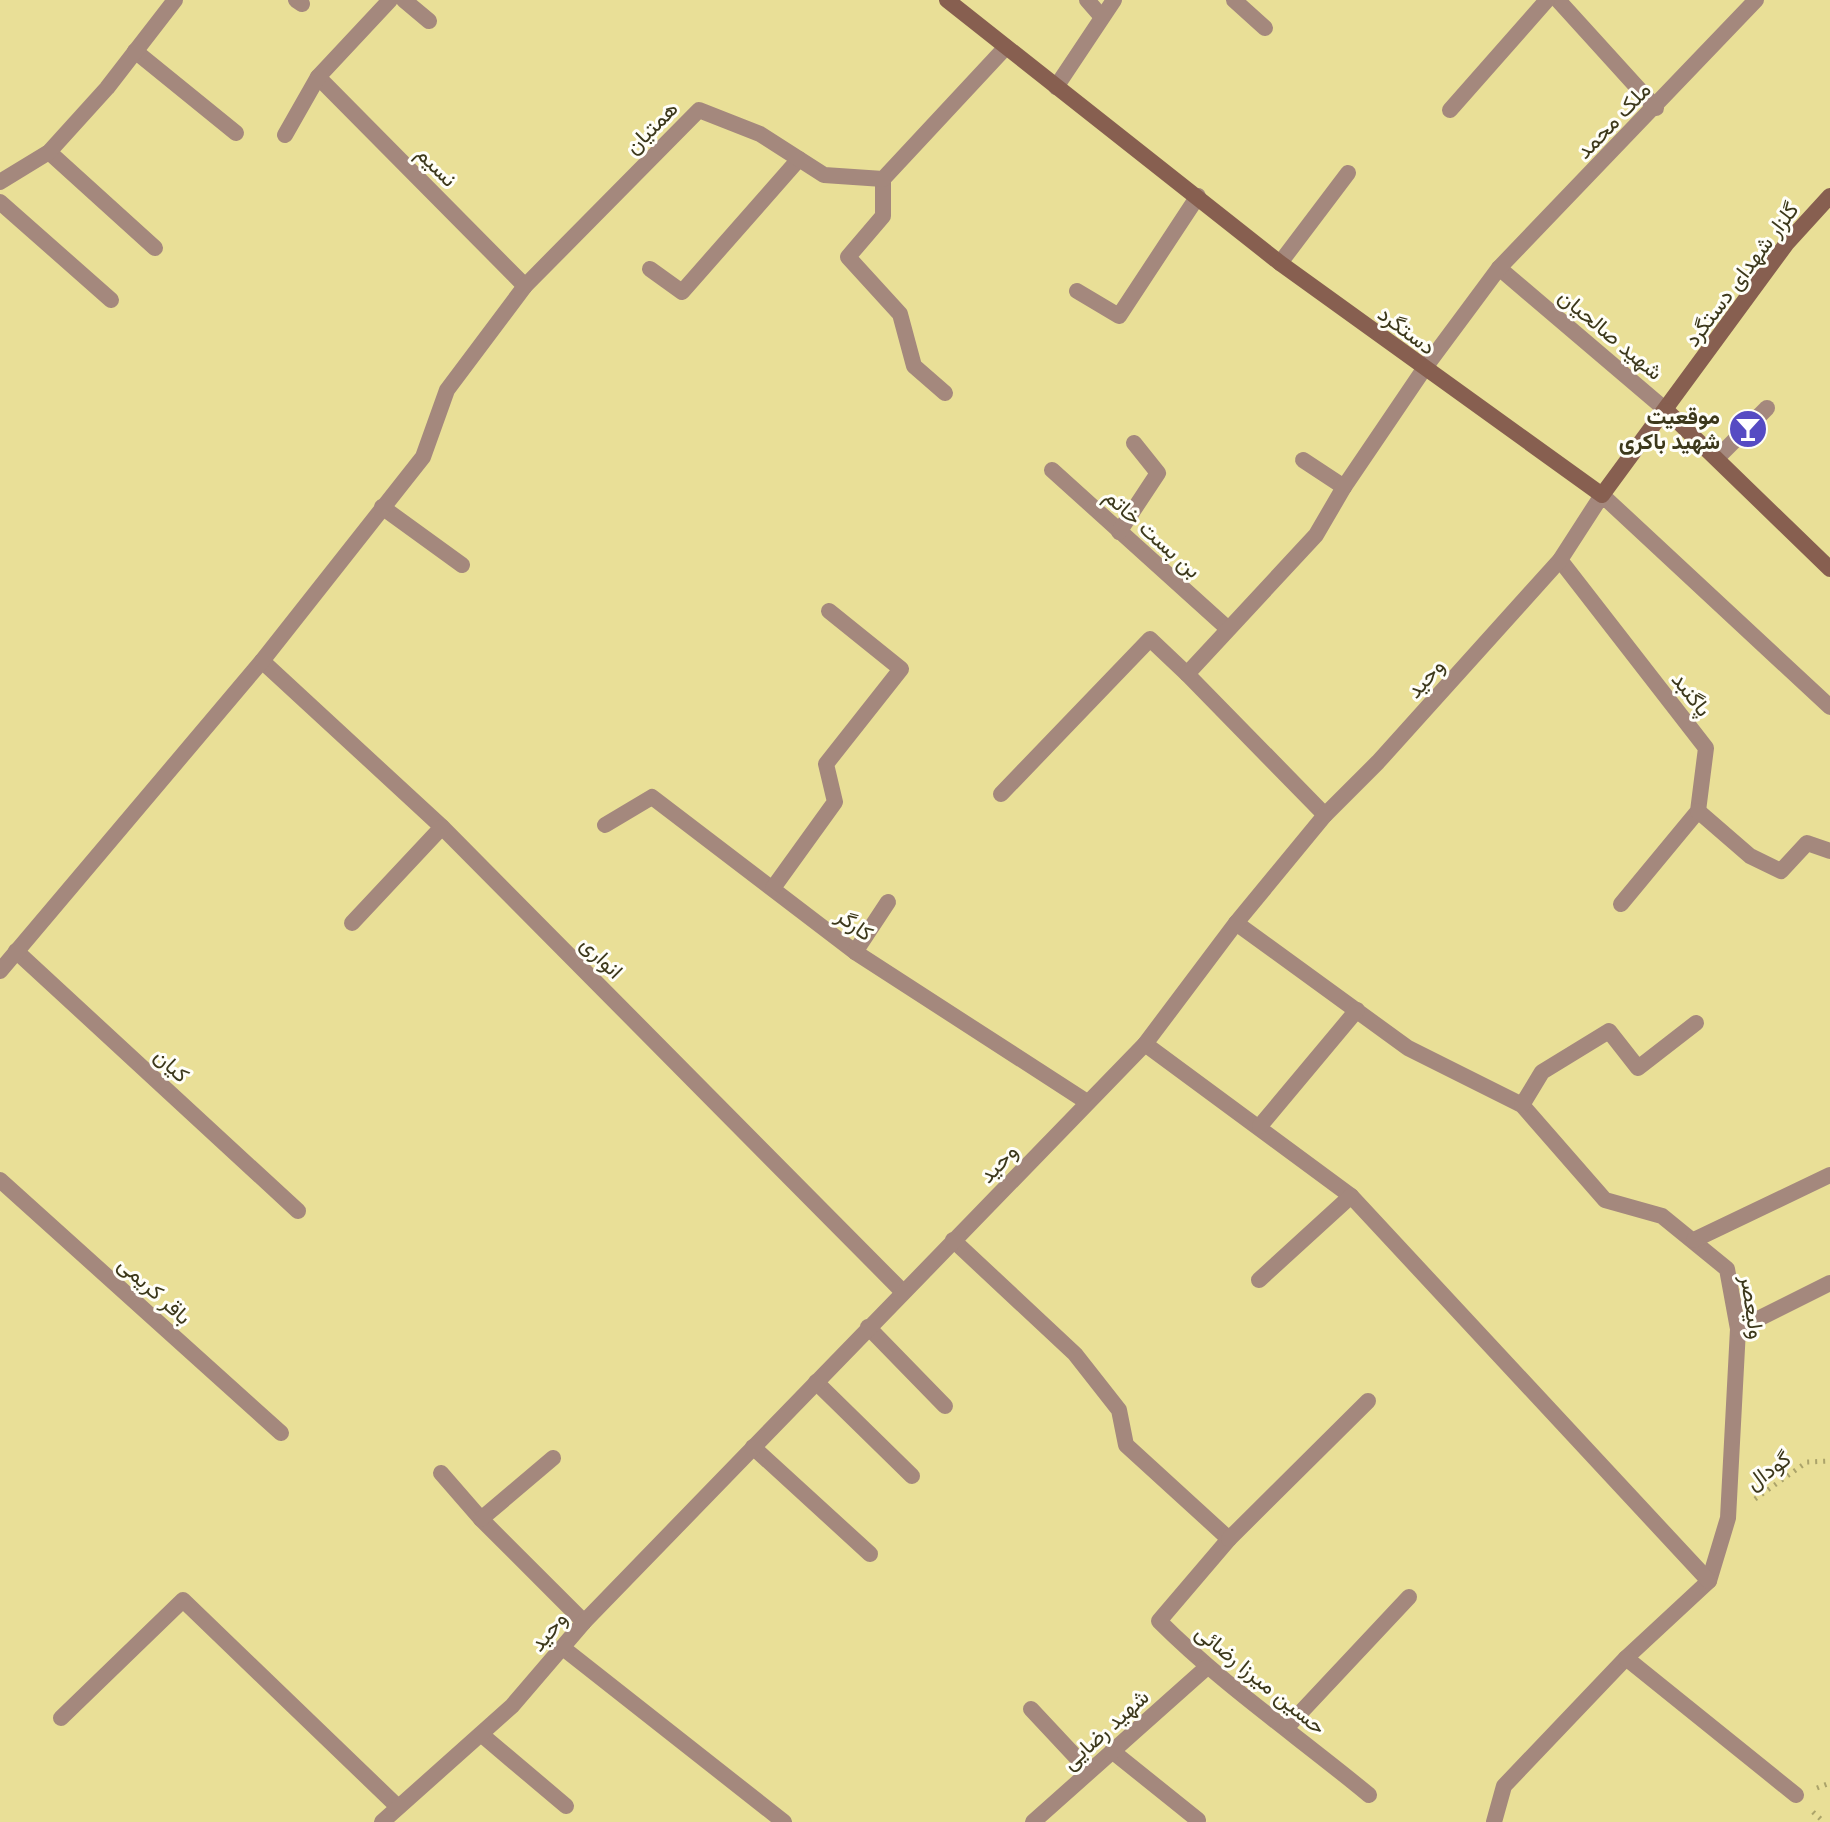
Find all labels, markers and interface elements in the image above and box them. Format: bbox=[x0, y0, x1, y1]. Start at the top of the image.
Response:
street label: ملک محمد bbox=[1569, 76, 1657, 164]
street label: همتیان bbox=[618, 94, 684, 160]
street label: نسیم bbox=[410, 140, 463, 193]
street label: گلزار شهدای دستگرد bbox=[1678, 196, 1805, 352]
street label: شهید صالحیان bbox=[1553, 282, 1669, 386]
street label: دستگرد bbox=[1373, 299, 1441, 361]
place label: موقعیت شهید باکری bbox=[1619, 402, 1720, 455]
bar icon: موقعیت شهید باکری bbox=[1727, 408, 1769, 450]
street label: بن بست خاتم bbox=[1098, 482, 1207, 585]
street label: وحید bbox=[1400, 652, 1450, 704]
street label: پاگنبد bbox=[1665, 666, 1718, 723]
street label: کارگر bbox=[830, 901, 879, 947]
street label: انواری bbox=[575, 930, 629, 984]
street label: کیان bbox=[148, 1042, 196, 1088]
street label: وحید bbox=[973, 1137, 1023, 1189]
street label: باقر کریمی bbox=[113, 1250, 197, 1330]
street label: ولیعصر bbox=[1735, 1272, 1771, 1341]
street label: گودال bbox=[1740, 1444, 1796, 1496]
street label: وحید bbox=[523, 1605, 573, 1657]
street label: حسین میرزا رضائی bbox=[1190, 1618, 1332, 1740]
street label: شهید رضایی bbox=[1056, 1682, 1154, 1776]

